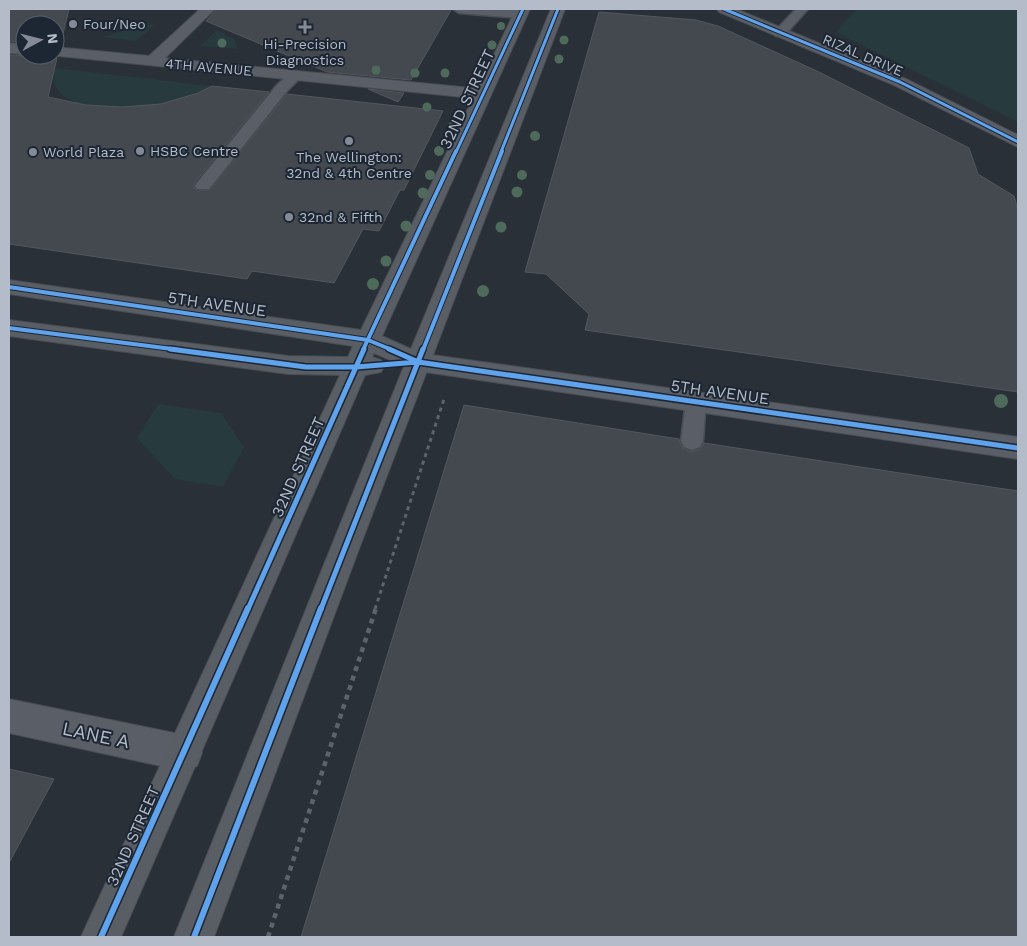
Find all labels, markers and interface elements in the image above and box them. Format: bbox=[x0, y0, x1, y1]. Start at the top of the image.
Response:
north arrow bbox=[15, 15, 65, 65]
place label: Four/Neo bbox=[83, 16, 146, 32]
marker: Four/Neo bbox=[67, 18, 79, 30]
marker: Hi-Precision Diagnostics bbox=[298, 20, 312, 34]
street label: RIZAL DRIVE bbox=[820, 31, 906, 79]
text: N bbox=[44, 32, 61, 45]
place label: Hi-Precision Diagnostics bbox=[264, 36, 346, 68]
street label: 32ND STREET bbox=[436, 46, 498, 152]
street label: 4TH AVENUE bbox=[165, 55, 253, 79]
marker: The Wellington: 32nd & 4th Centre bbox=[343, 135, 355, 147]
place label: HSBC Centre bbox=[150, 143, 238, 159]
place label: World Plaza bbox=[43, 144, 124, 160]
marker: HSBC Centre bbox=[134, 145, 146, 157]
marker: World Plaza bbox=[27, 146, 39, 158]
place label: The Wellington: 32nd & 4th Centre bbox=[286, 149, 412, 181]
place label: 32nd & Fifth bbox=[299, 209, 383, 225]
marker: 32nd & Fifth bbox=[283, 211, 295, 223]
street label: 5TH AVENUE bbox=[167, 288, 267, 320]
street label: 5TH AVENUE bbox=[670, 376, 770, 408]
street label: 32ND STREET bbox=[267, 414, 329, 520]
street label: LANE A bbox=[60, 717, 132, 753]
street label: 32ND STREET bbox=[102, 783, 164, 889]

